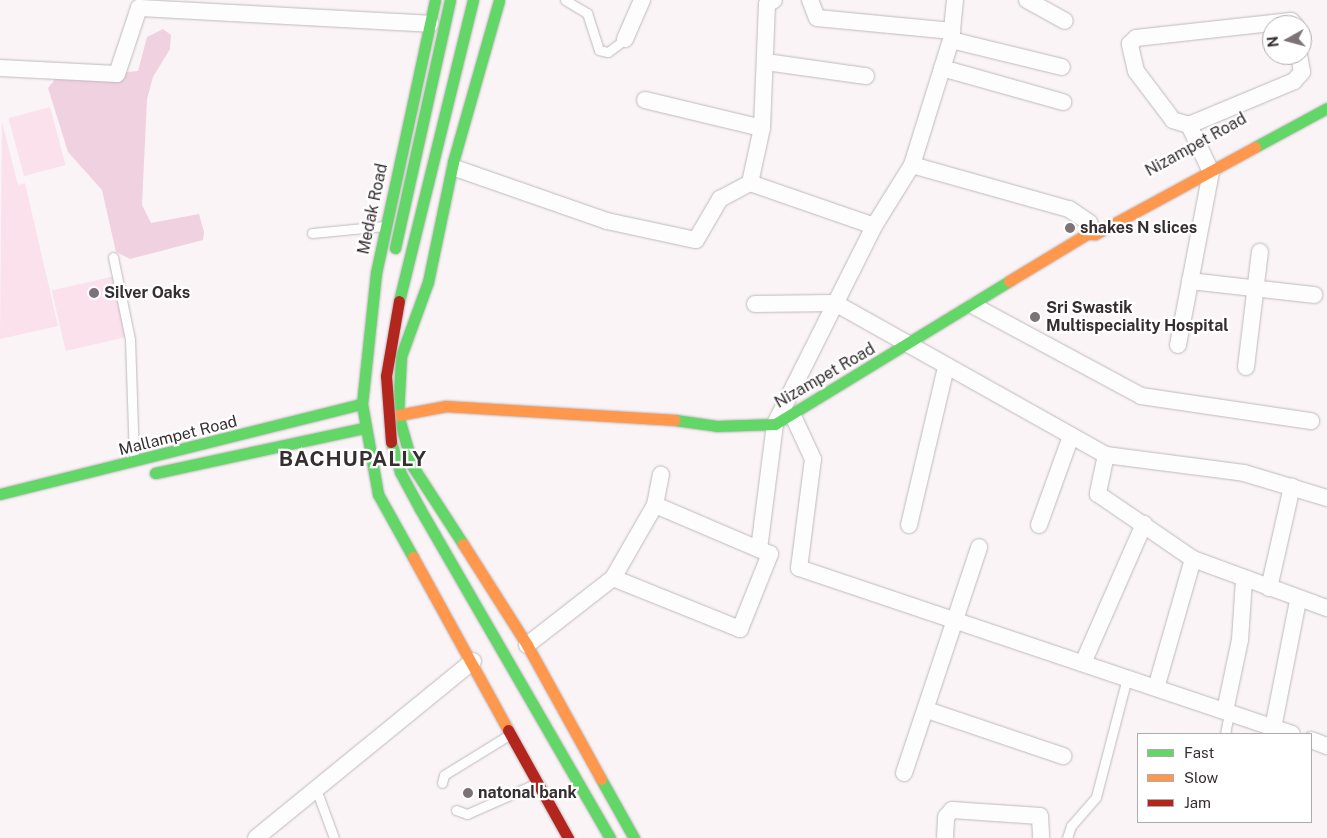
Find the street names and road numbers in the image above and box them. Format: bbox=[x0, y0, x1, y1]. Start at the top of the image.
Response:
street label: Nizampet Road bbox=[1142, 109, 1250, 181]
street label: Medak Road bbox=[354, 162, 392, 256]
street label: Nizampet Road bbox=[771, 340, 879, 412]
street label: Mallampet Road bbox=[117, 412, 239, 460]

